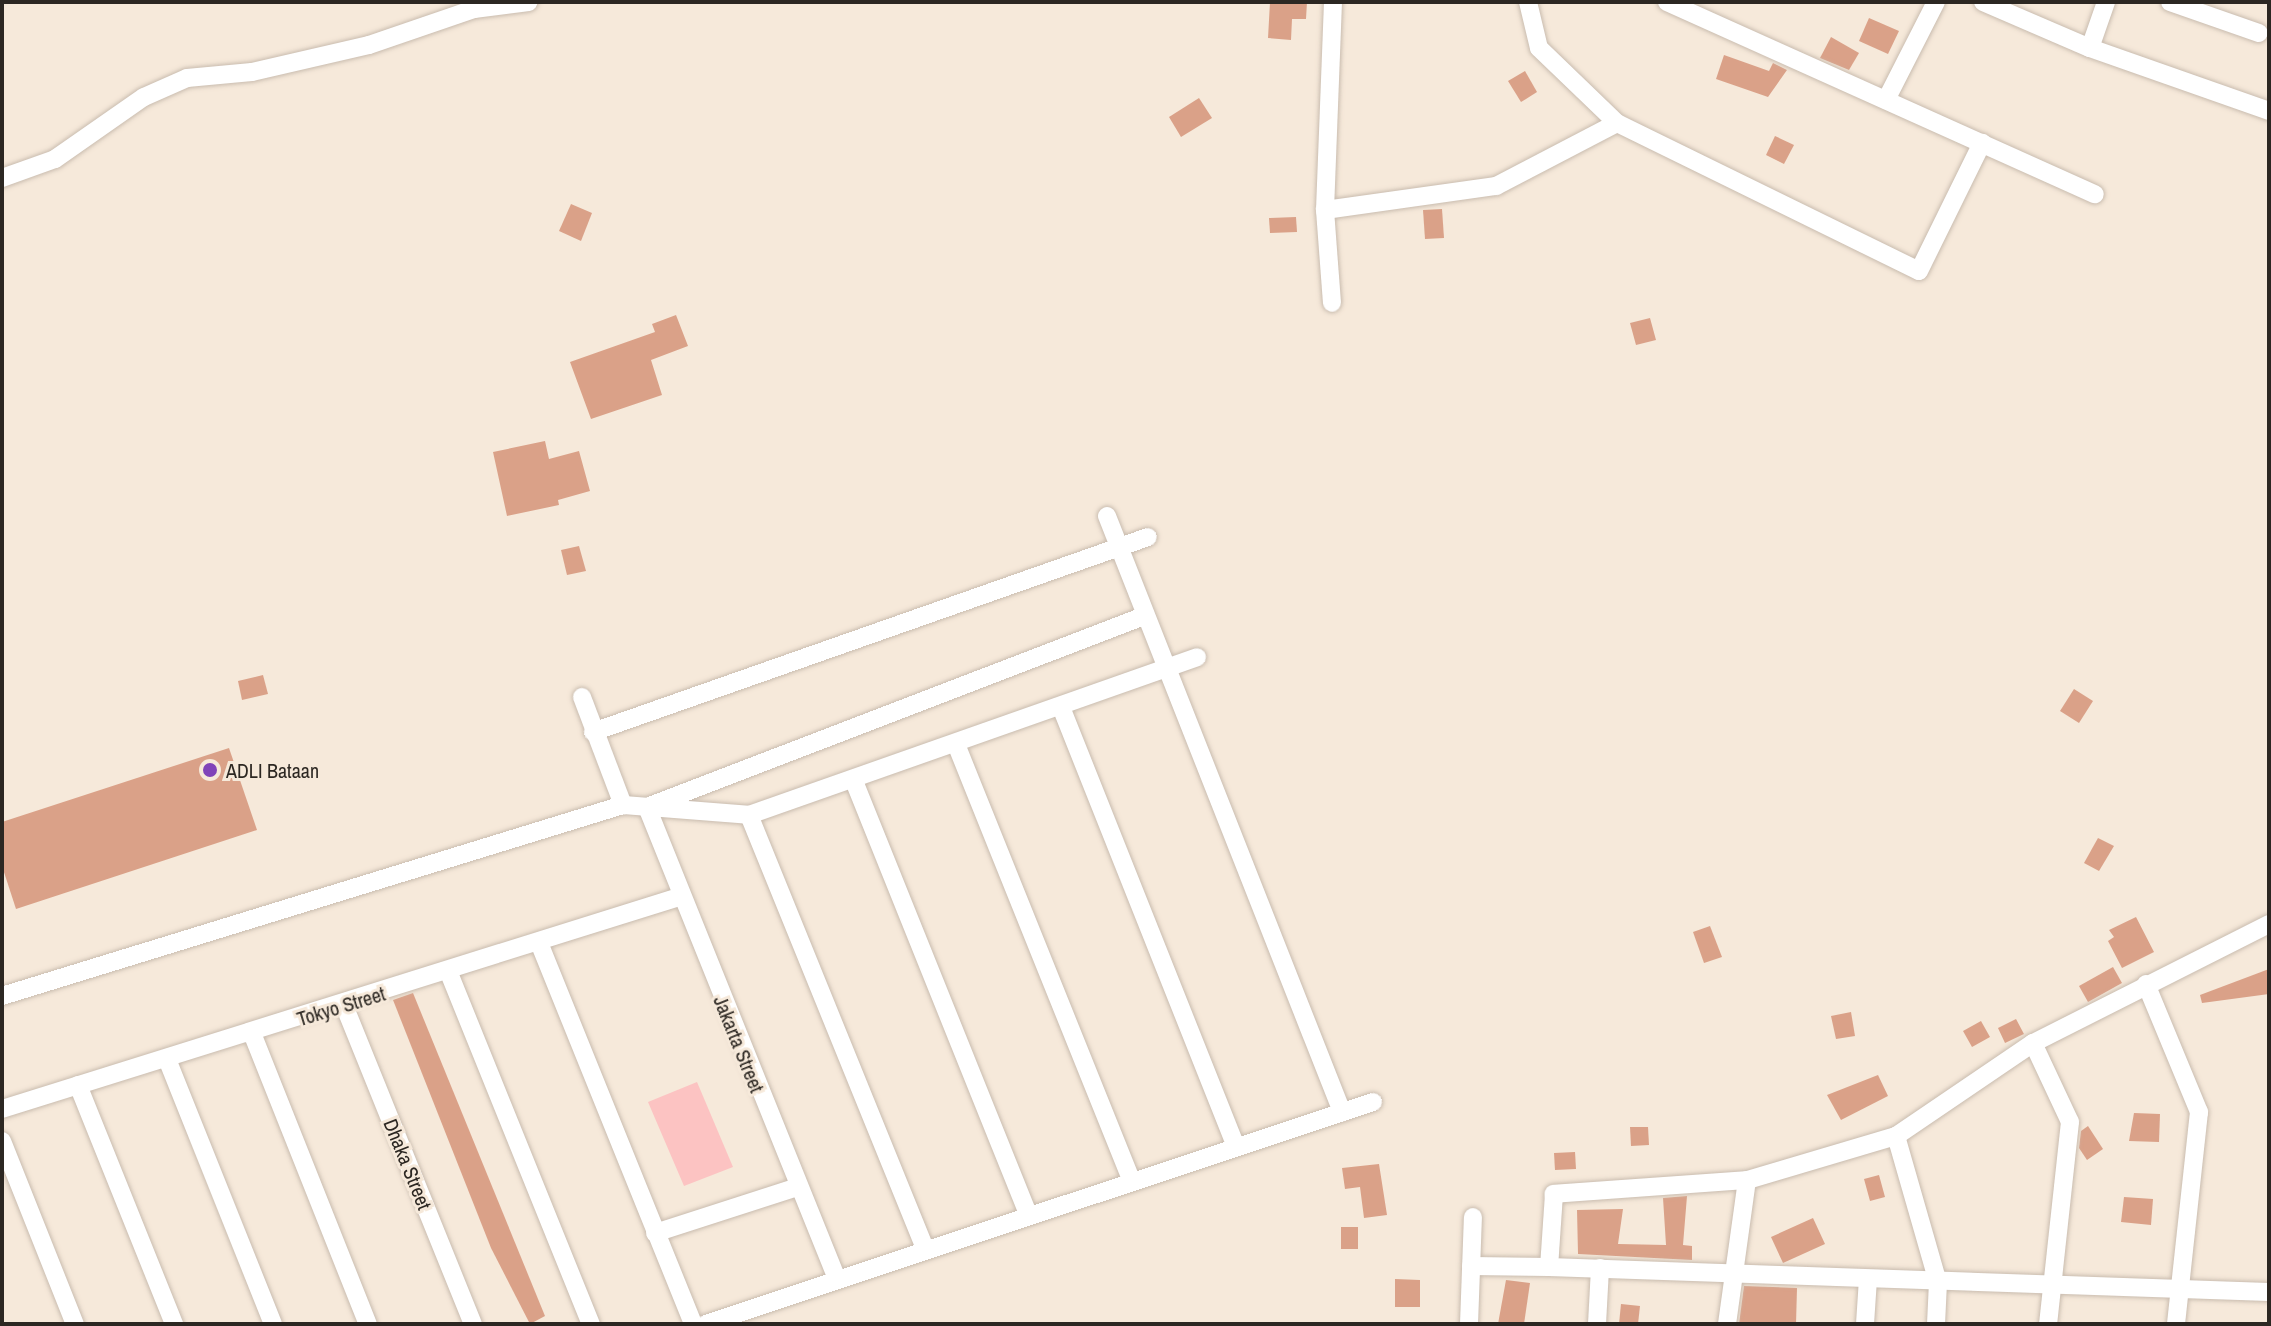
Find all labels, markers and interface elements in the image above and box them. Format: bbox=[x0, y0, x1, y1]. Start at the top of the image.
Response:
place label: ADLI Bataan bbox=[226, 758, 319, 782]
marker: ADLI Bataan bbox=[201, 761, 219, 779]
street label: Tokyo Street bbox=[294, 981, 388, 1031]
street label: Jakarta Street bbox=[709, 992, 769, 1096]
street label: Dhaka Street bbox=[379, 1115, 437, 1213]

